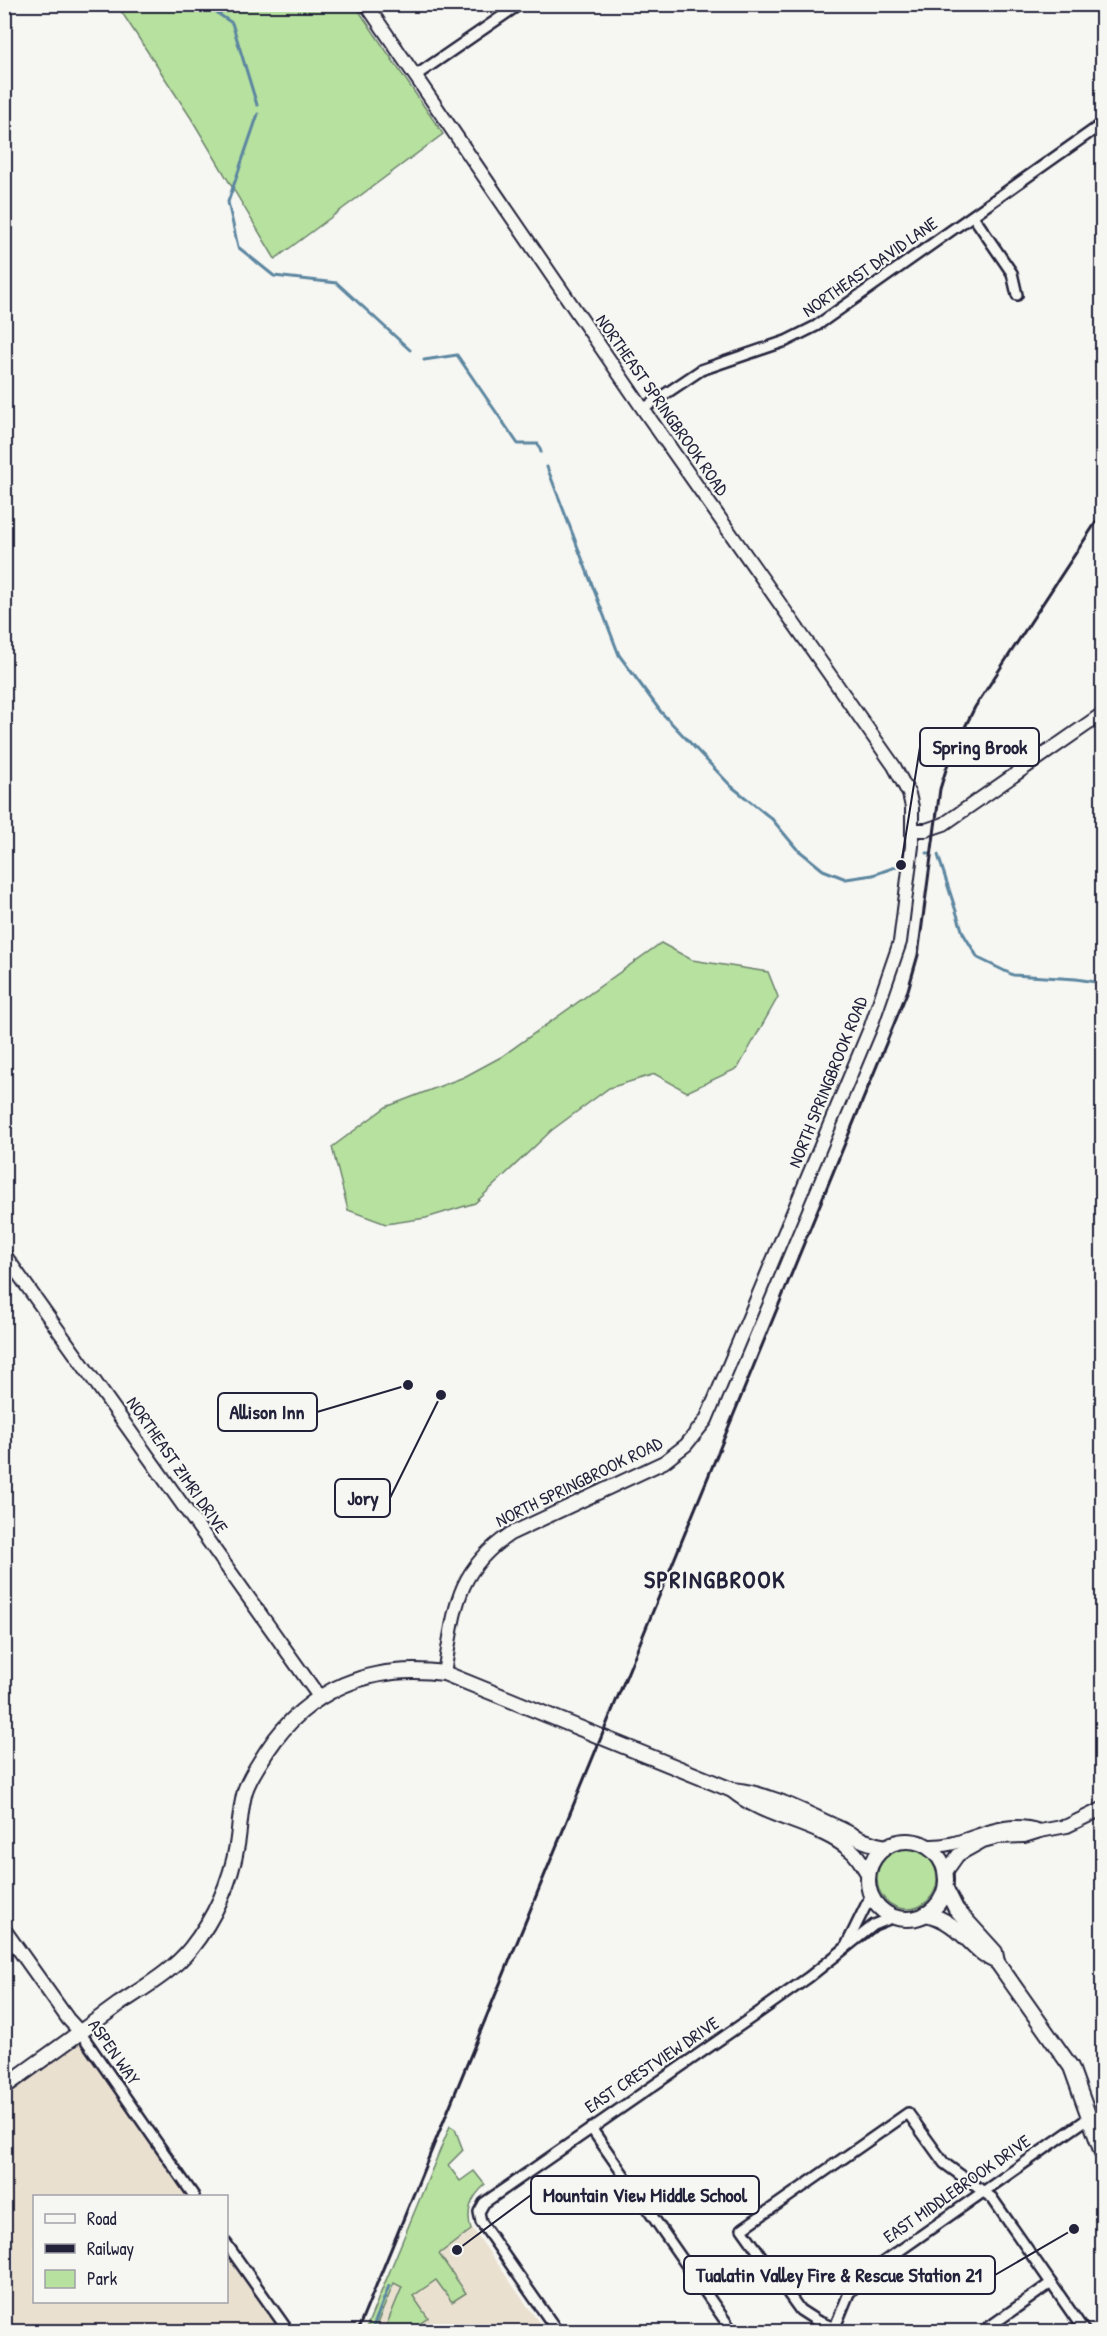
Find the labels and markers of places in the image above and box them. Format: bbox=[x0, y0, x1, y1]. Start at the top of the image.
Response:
callout: Spring Brook bbox=[920, 728, 1039, 766]
callout: Allison Inn bbox=[218, 1393, 317, 1431]
callout: Jory bbox=[335, 1479, 390, 1517]
callout: Mountain View Middle School bbox=[531, 2176, 759, 2214]
callout: Tualatin Valley Fire & Rescue Station 21 bbox=[684, 2256, 995, 2294]

